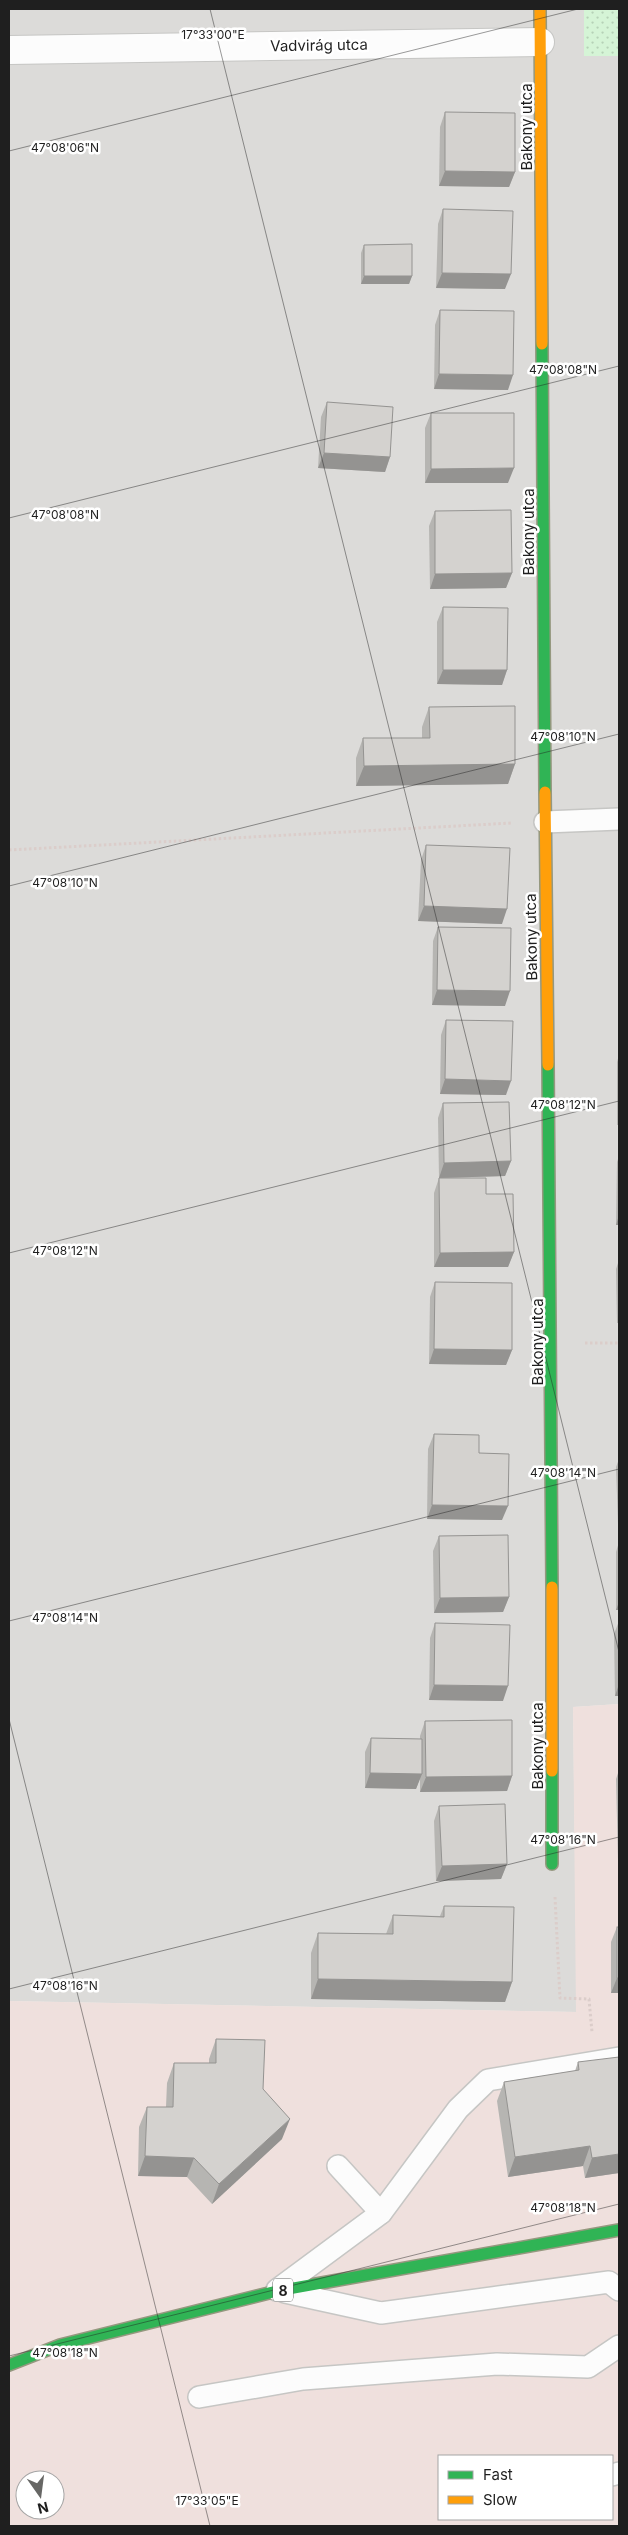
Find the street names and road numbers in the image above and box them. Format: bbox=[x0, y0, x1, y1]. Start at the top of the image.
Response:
street label: Vadvirág utca bbox=[270, 35, 368, 55]
street label: Bakony utca bbox=[517, 83, 536, 171]
street label: Bakony utca bbox=[519, 488, 538, 576]
street label: Bakony utca bbox=[521, 893, 541, 981]
street label: Bakony utca bbox=[528, 1298, 547, 1386]
street label: Bakony utca bbox=[528, 1702, 547, 1790]
road number: 8 bbox=[273, 2278, 293, 2302]

